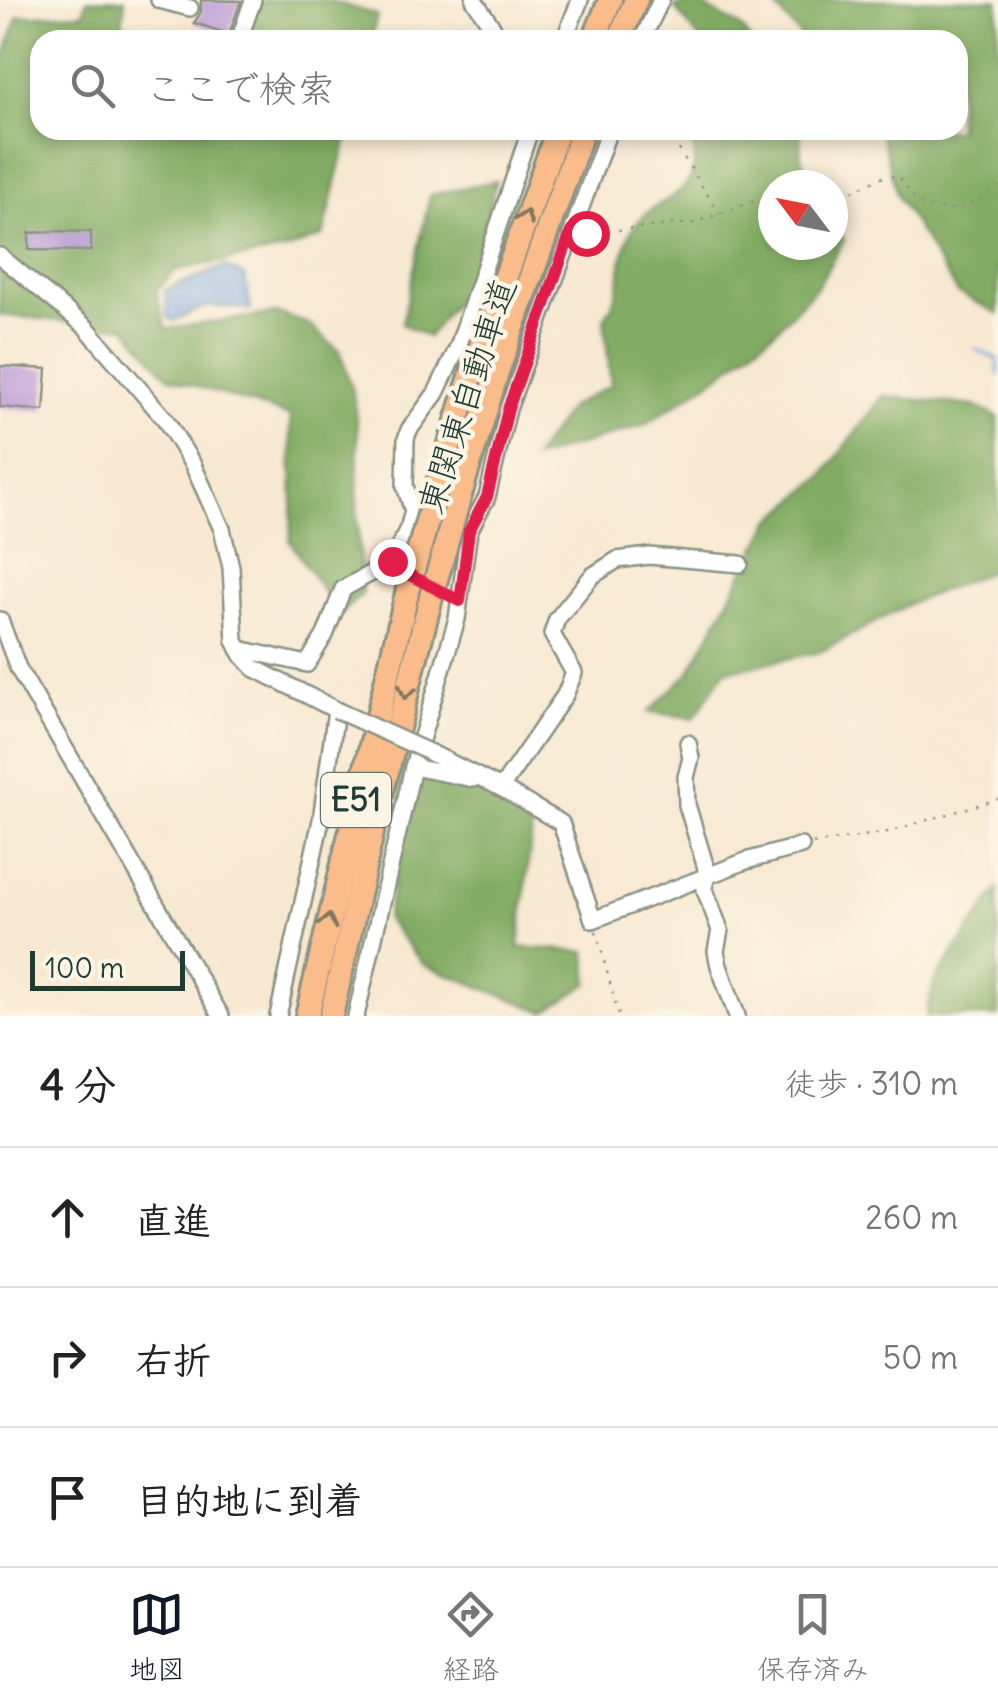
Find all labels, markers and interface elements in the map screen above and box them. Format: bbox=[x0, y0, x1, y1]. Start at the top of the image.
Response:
search box bbox=[30, 30, 968, 140]
icon: search bbox=[65, 58, 120, 113]
text: ここで検索 bbox=[145, 65, 335, 112]
north arrow bbox=[758, 170, 848, 260]
one-way arrow bbox=[514, 210, 534, 227]
route start bbox=[564, 211, 610, 257]
street label: 東関東自動車道 bbox=[407, 272, 525, 519]
route end bbox=[370, 539, 416, 585]
one-way arrow bbox=[397, 683, 418, 700]
road number: E51 bbox=[321, 773, 391, 827]
one-way arrow bbox=[316, 913, 337, 930]
scale bar bbox=[30, 946, 185, 990]
text: 100 m bbox=[45, 950, 124, 986]
text: 4 分 bbox=[40, 1059, 116, 1111]
text: 徒歩 · 310 m bbox=[784, 1063, 958, 1104]
icon: ahead bbox=[40, 1190, 95, 1245]
text: 直進 bbox=[135, 1197, 211, 1244]
text: 260 m bbox=[865, 1197, 958, 1238]
icon: right bbox=[40, 1330, 95, 1385]
text: 右折 bbox=[135, 1337, 211, 1384]
text: 50 m bbox=[883, 1337, 958, 1378]
icon: arrive bbox=[40, 1470, 95, 1525]
text: 目的地に到着 bbox=[135, 1477, 363, 1524]
tab: 地図 bbox=[129, 1587, 185, 1687]
tab: 経路 bbox=[443, 1587, 499, 1687]
tab: 保存済み bbox=[757, 1587, 869, 1687]

